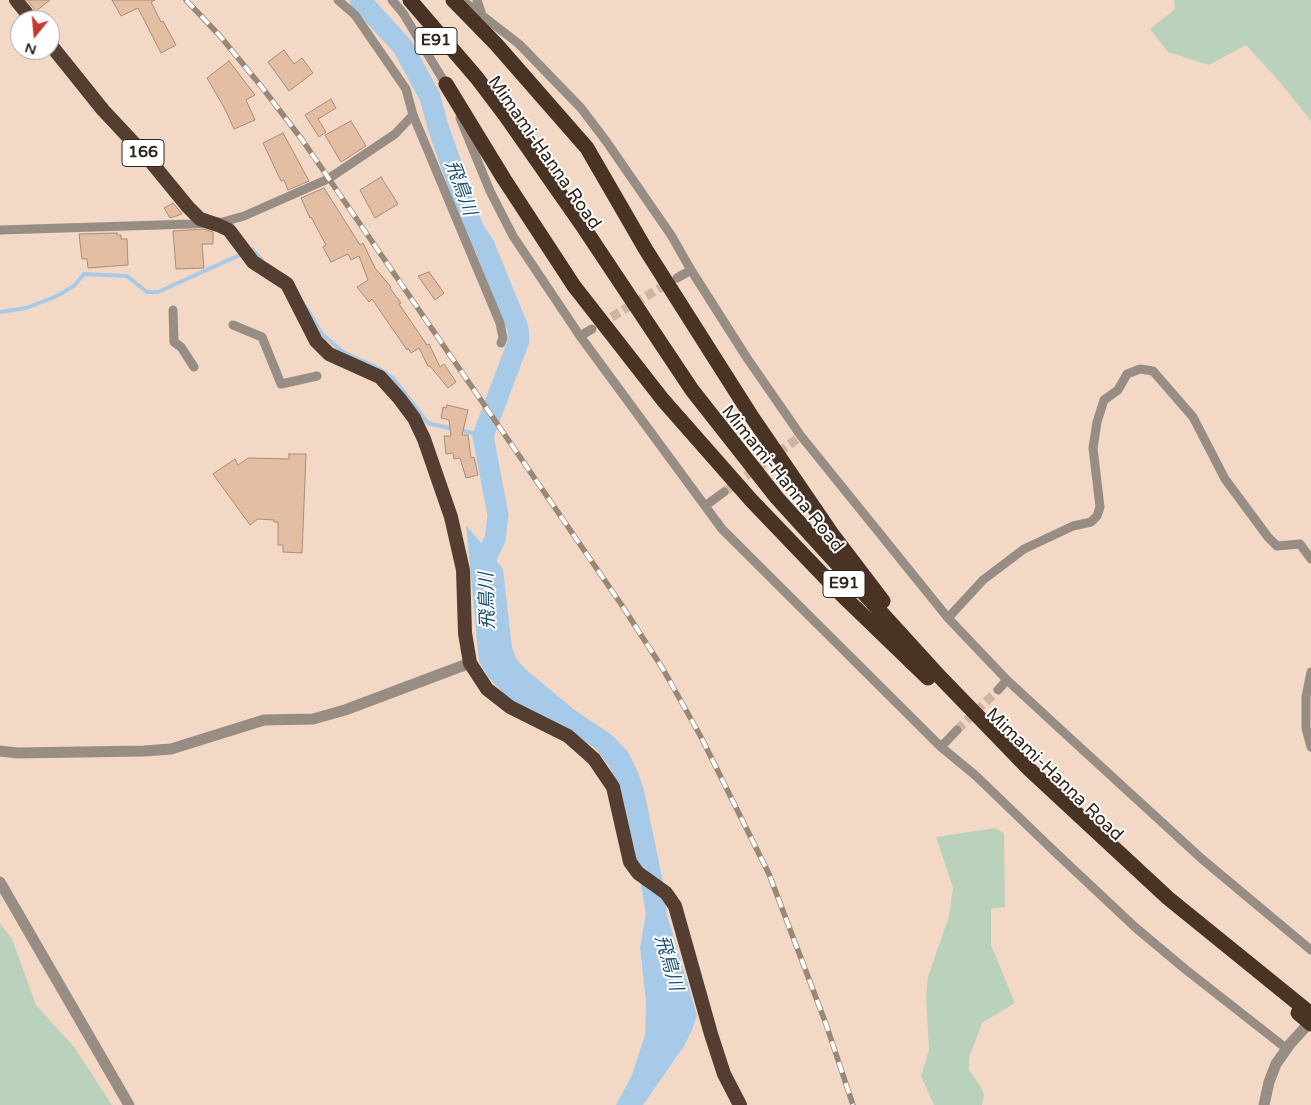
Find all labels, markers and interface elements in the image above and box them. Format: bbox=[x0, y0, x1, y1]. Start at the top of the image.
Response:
north arrow bbox=[10, 10, 60, 60]
road number: E91 bbox=[415, 27, 457, 54]
text: N bbox=[23, 39, 39, 59]
street label: Mimami-Hanna Road bbox=[483, 72, 605, 234]
road number: 166 bbox=[122, 140, 164, 167]
water label: 飛鳥川 bbox=[440, 157, 480, 219]
street label: Mimami-Hanna Road bbox=[716, 401, 848, 557]
road number: E91 bbox=[823, 570, 865, 598]
water label: 飛鳥川 bbox=[476, 572, 500, 630]
street label: Mimami-Hanna Road bbox=[981, 704, 1127, 846]
water label: 飛鳥川 bbox=[649, 932, 687, 994]

